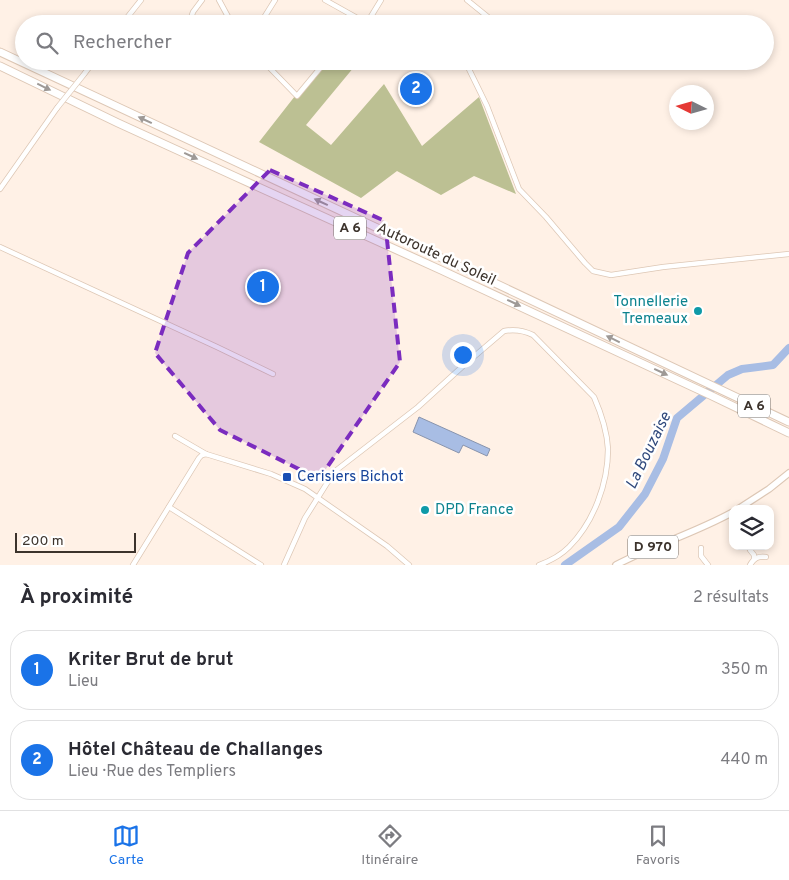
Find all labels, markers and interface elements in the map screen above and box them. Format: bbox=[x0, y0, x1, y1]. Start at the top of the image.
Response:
search box bbox=[15, 15, 774, 70]
icon: search bbox=[33, 29, 61, 57]
text: Rechercher bbox=[73, 31, 172, 55]
pin: 2 bbox=[400, 70, 432, 108]
one-way arrow bbox=[37, 83, 51, 91]
north arrow bbox=[669, 85, 714, 130]
one-way arrow bbox=[138, 116, 152, 124]
one-way arrow bbox=[184, 153, 198, 161]
one-way arrow bbox=[314, 197, 328, 205]
road number: A 6 bbox=[334, 217, 366, 240]
street label: Autoroute du Soleil bbox=[374, 219, 498, 291]
pin: 1 bbox=[247, 268, 279, 306]
place label: Tonnellerie Tremeaux bbox=[613, 293, 688, 329]
one-way arrow bbox=[507, 300, 521, 308]
marker: Tonnellerie Tremeaux bbox=[692, 305, 704, 317]
one-way arrow bbox=[606, 335, 620, 343]
your location bbox=[450, 342, 476, 368]
one-way arrow bbox=[654, 368, 668, 376]
road number: A 6 bbox=[738, 394, 770, 418]
water label: La Bouzaise bbox=[622, 409, 677, 493]
place label: Cerisiers Bichot bbox=[297, 468, 404, 487]
marker: Cerisiers Bichot bbox=[281, 471, 293, 483]
place label: DPD France bbox=[435, 501, 514, 520]
marker: DPD France bbox=[419, 504, 431, 516]
map controls bbox=[729, 505, 774, 550]
button: layers bbox=[729, 505, 774, 550]
scale bar bbox=[15, 530, 136, 553]
text: 200 m bbox=[22, 533, 64, 550]
road number: D 970 bbox=[628, 536, 678, 558]
text: À proximité bbox=[20, 584, 133, 611]
text: 2 résultats bbox=[693, 588, 769, 608]
text: Kriter Brut de brut bbox=[68, 648, 234, 672]
text: 1 bbox=[34, 660, 40, 680]
text: 350 m bbox=[721, 660, 768, 680]
text: Lieu bbox=[68, 672, 99, 692]
text: Hôtel Château de Challanges bbox=[68, 738, 323, 762]
text: 2 bbox=[32, 750, 42, 770]
text: 440 m bbox=[721, 750, 768, 770]
text: Lieu · Rue des Templiers bbox=[68, 762, 236, 782]
tab: Carte bbox=[109, 822, 144, 869]
tab: Itinéraire bbox=[361, 822, 418, 869]
tab: Favoris bbox=[636, 822, 680, 869]

